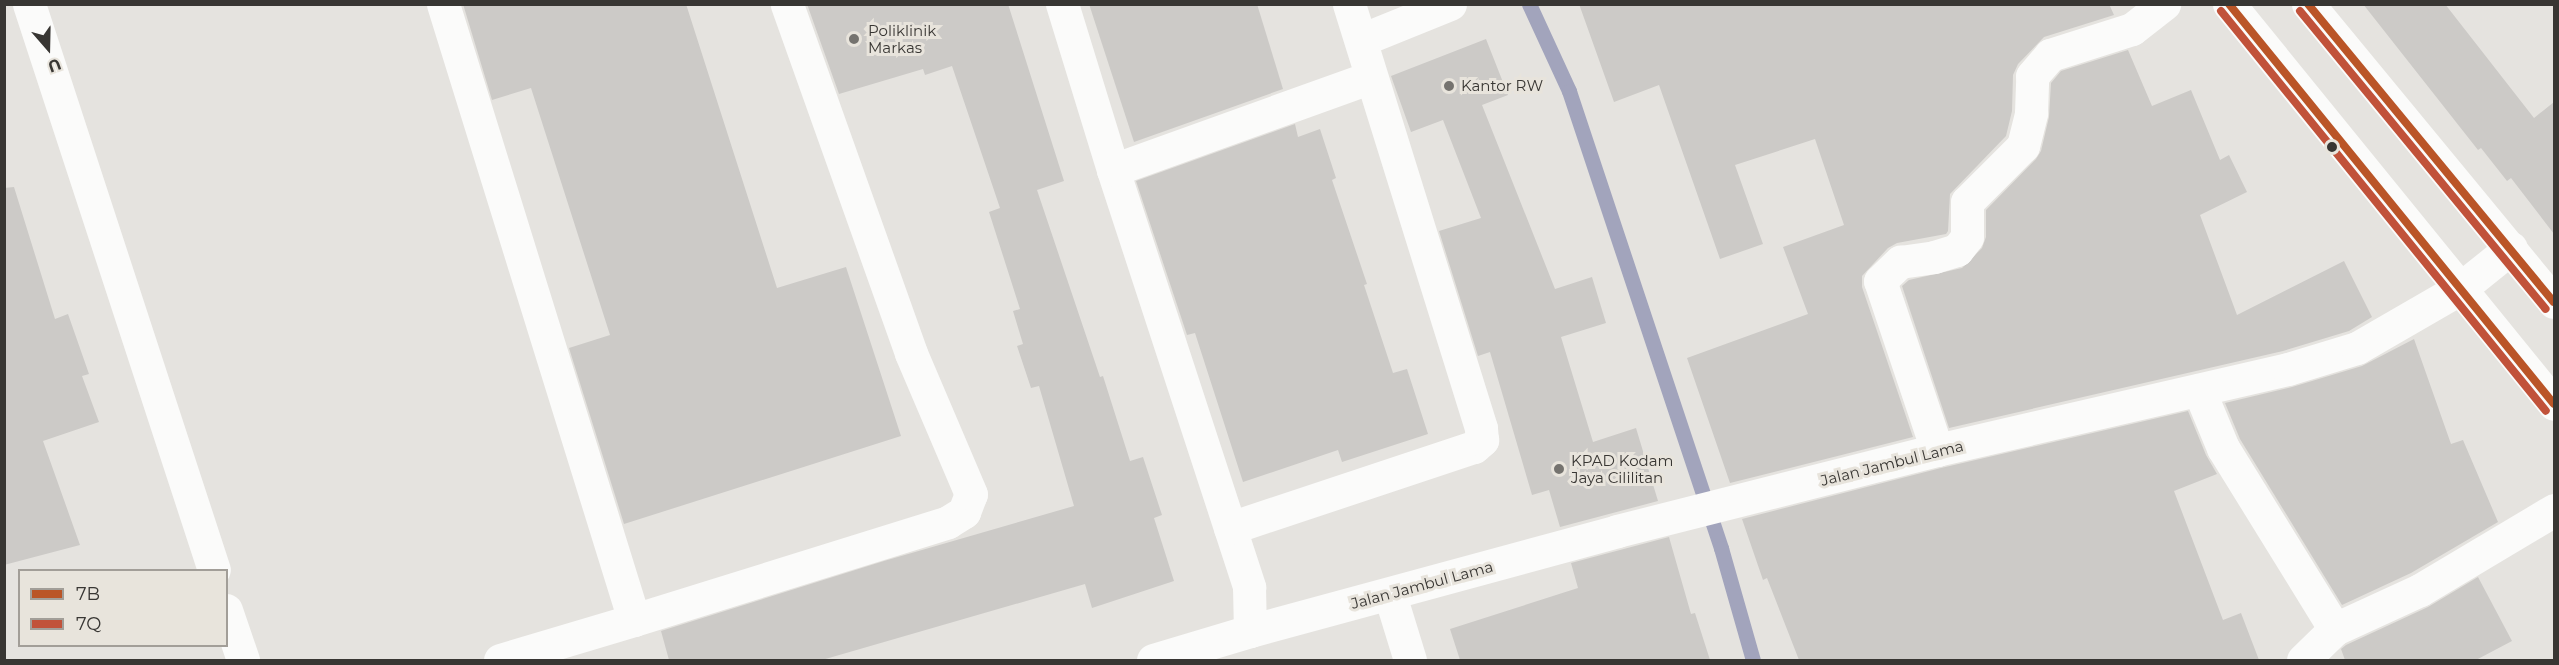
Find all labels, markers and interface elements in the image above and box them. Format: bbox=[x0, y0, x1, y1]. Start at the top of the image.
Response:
north arrow bbox=[18, 18, 78, 78]
place label: Poliklinik Markas bbox=[868, 21, 936, 56]
marker: Poliklinik Markas bbox=[845, 30, 863, 48]
text: U bbox=[45, 54, 64, 76]
place label: Kantor RW bbox=[1461, 77, 1543, 95]
marker: Kantor RW bbox=[1442, 79, 1456, 93]
unlabelled marker bbox=[2326, 141, 2338, 153]
street label: Jalan Jambul Lama bbox=[1819, 437, 1965, 489]
place label: KPAD Kodam Jaya Cililitan bbox=[1571, 451, 1673, 486]
marker: KPAD Kodam Jaya Cililitan bbox=[1552, 462, 1566, 476]
street label: Jalan Jambul Lama bbox=[1349, 557, 1495, 613]
legend bbox=[18, 569, 228, 647]
text: 7B bbox=[76, 583, 100, 605]
text: 7Q bbox=[76, 613, 101, 635]

